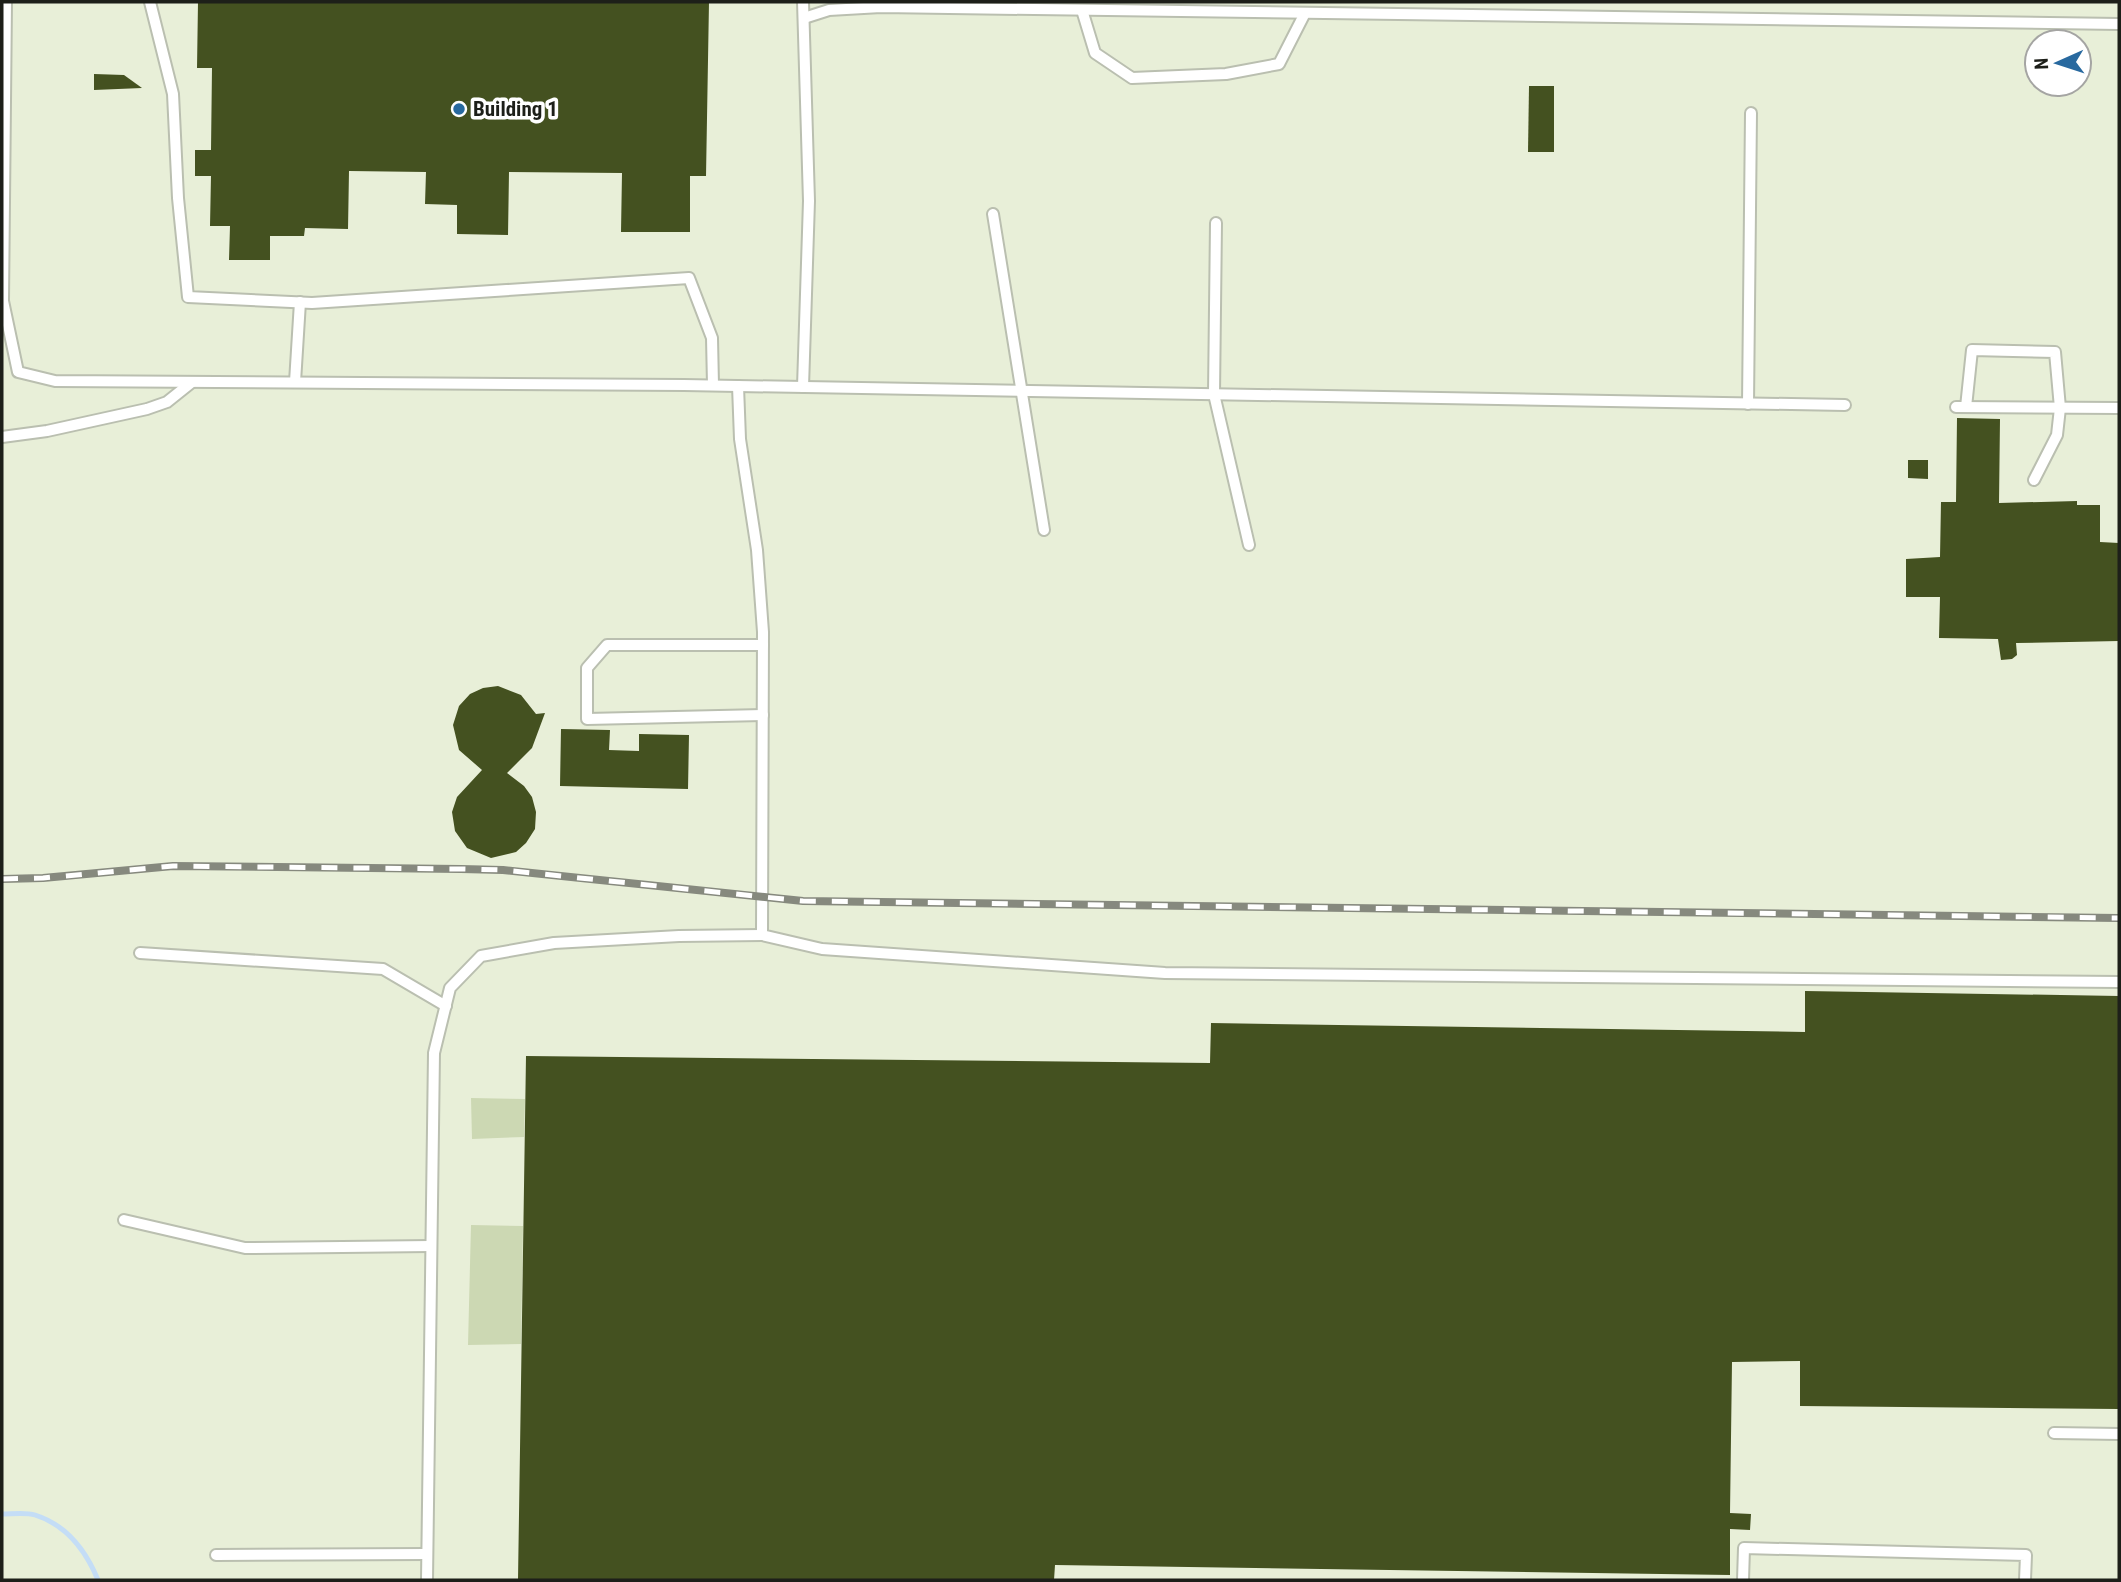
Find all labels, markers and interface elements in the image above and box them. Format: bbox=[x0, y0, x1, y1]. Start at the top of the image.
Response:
north arrow bbox=[2023, 28, 2093, 98]
text: N bbox=[2030, 57, 2053, 70]
place label: Building 1 bbox=[473, 97, 558, 121]
marker: Building 1 bbox=[451, 101, 467, 117]

